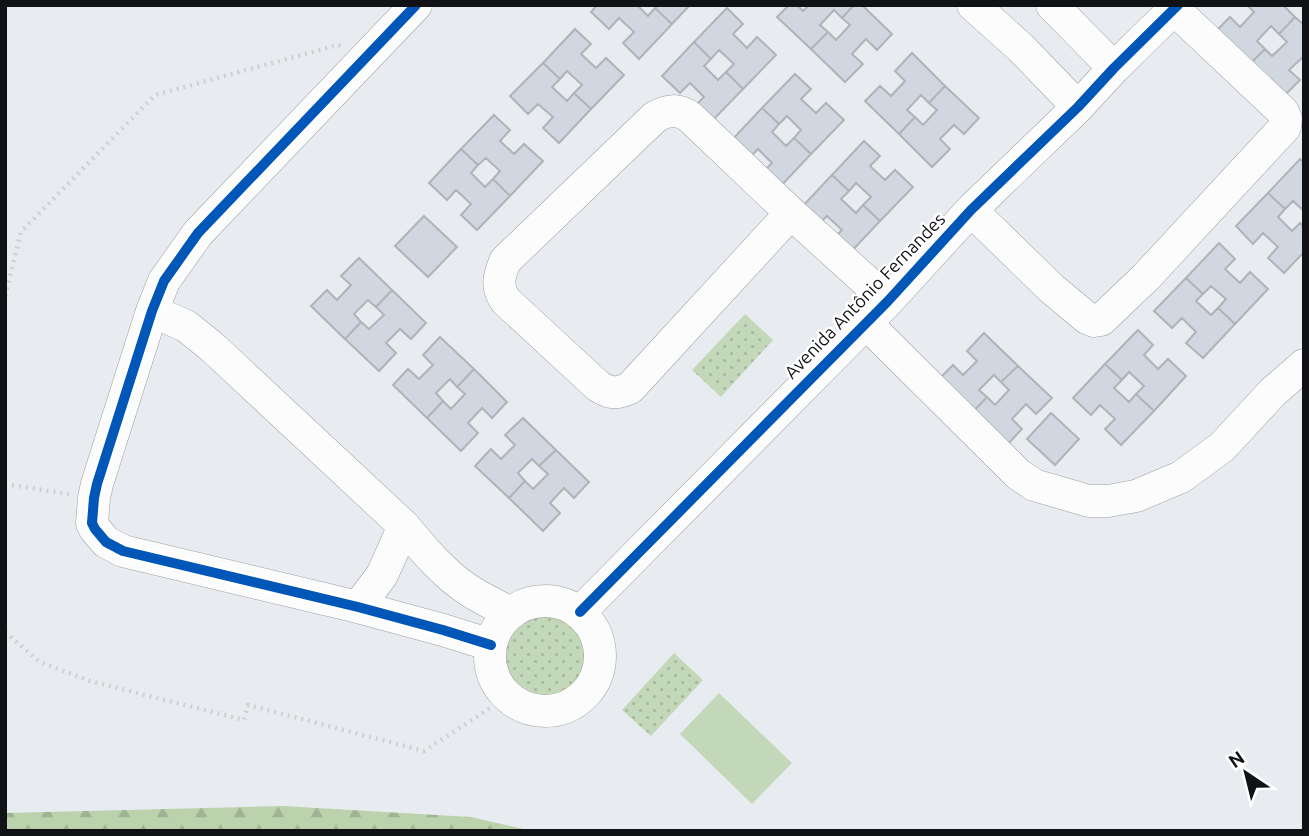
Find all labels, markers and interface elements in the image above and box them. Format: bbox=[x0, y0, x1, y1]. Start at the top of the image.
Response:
street label: Avenida Antônio Fernandes bbox=[780, 208, 949, 382]
north arrow bbox=[1211, 738, 1281, 808]
text: N bbox=[1224, 746, 1248, 772]

